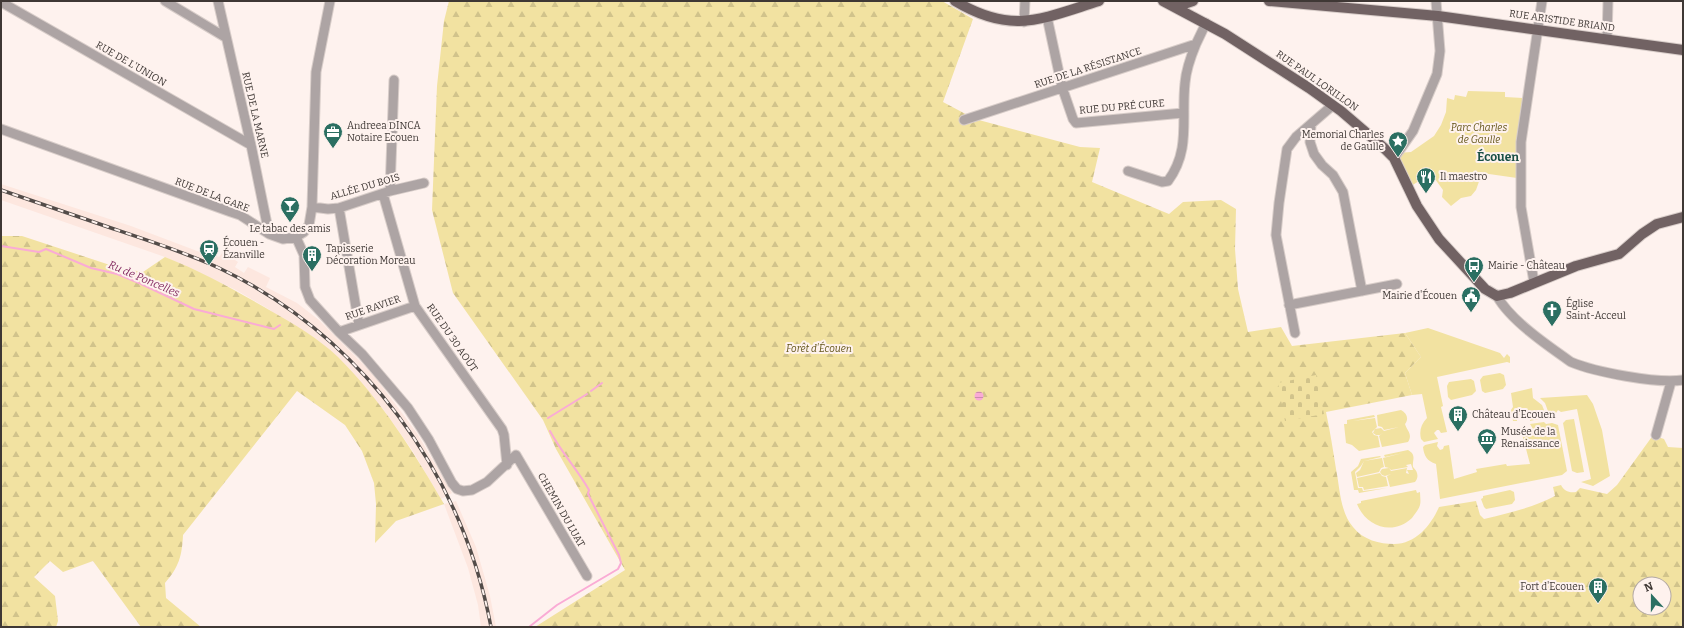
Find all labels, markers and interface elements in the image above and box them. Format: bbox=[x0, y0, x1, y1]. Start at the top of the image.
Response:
street label: RUE ARISTIDE BRIAND bbox=[1508, 8, 1616, 34]
street label: RUE DE L'UNION bbox=[94, 39, 168, 89]
street label: RUE DE LA RÉSISTANCE bbox=[1032, 43, 1143, 91]
street label: RUE PAUL LORILLON bbox=[1274, 48, 1361, 114]
street label: RUE DE LA MARNE bbox=[239, 71, 271, 159]
street label: RUE DU PRÉ CURE bbox=[1079, 95, 1165, 117]
place label: Andreea DINCA Notaire Ecouen bbox=[347, 120, 421, 144]
office icon: Andreea DINCA Notaire Ecouen bbox=[322, 121, 344, 149]
park label: Parc Charles de Gaulle bbox=[1451, 122, 1507, 146]
place label: Memorial Charles de Gaulle bbox=[1302, 129, 1384, 153]
place icon: Memorial Charles de Gaulle bbox=[1387, 130, 1409, 158]
district label: Écouen bbox=[1477, 148, 1519, 164]
restaurant icon: Il maestro bbox=[1415, 166, 1437, 194]
street label: ALLÉE DU BOIS bbox=[328, 169, 401, 203]
place label: Il maestro bbox=[1440, 171, 1487, 183]
street label: RUE DE LA GARE bbox=[173, 175, 251, 215]
bar icon: Le tabac des amis bbox=[279, 195, 301, 223]
place label: Le tabac des amis bbox=[249, 223, 331, 235]
place label: Écouen - Ézanville bbox=[223, 235, 265, 261]
station icon: Écouen - Ézanville bbox=[198, 238, 220, 266]
place label: Tapisserie Décoration Moreau bbox=[326, 243, 415, 267]
building icon: Tapisserie Décoration Moreau bbox=[301, 244, 323, 272]
bus stop icon: Mairie - Château bbox=[1463, 255, 1485, 283]
water label: Ru de Poncelles bbox=[106, 258, 182, 300]
place label: Mairie - Château bbox=[1488, 259, 1565, 272]
public building icon: Mairie d'Écouen bbox=[1460, 285, 1482, 313]
place label: Mairie d'Écouen bbox=[1382, 288, 1458, 302]
street label: RUE RAVIER bbox=[344, 293, 403, 323]
place label: Église Saint-Acceul bbox=[1566, 296, 1626, 322]
church icon: Église Saint-Acceul bbox=[1541, 299, 1563, 327]
street label: RUE DU 30 AOÛT bbox=[424, 300, 482, 374]
park label: Forêt d'Écouen bbox=[786, 341, 852, 355]
building icon: Château d'Ecouen bbox=[1447, 404, 1469, 432]
place label: Château d'Ecouen bbox=[1472, 408, 1556, 421]
place label: Musée de la Renaissance bbox=[1501, 426, 1559, 450]
museum icon: Musée de la Renaissance bbox=[1476, 427, 1498, 455]
street label: CHEMIN DU LUAT bbox=[535, 471, 587, 549]
building icon: Fort d'Ecouen bbox=[1587, 576, 1609, 604]
north arrow bbox=[1632, 576, 1672, 616]
text: N bbox=[1642, 579, 1655, 595]
place label: Fort d'Ecouen bbox=[1520, 581, 1585, 593]

